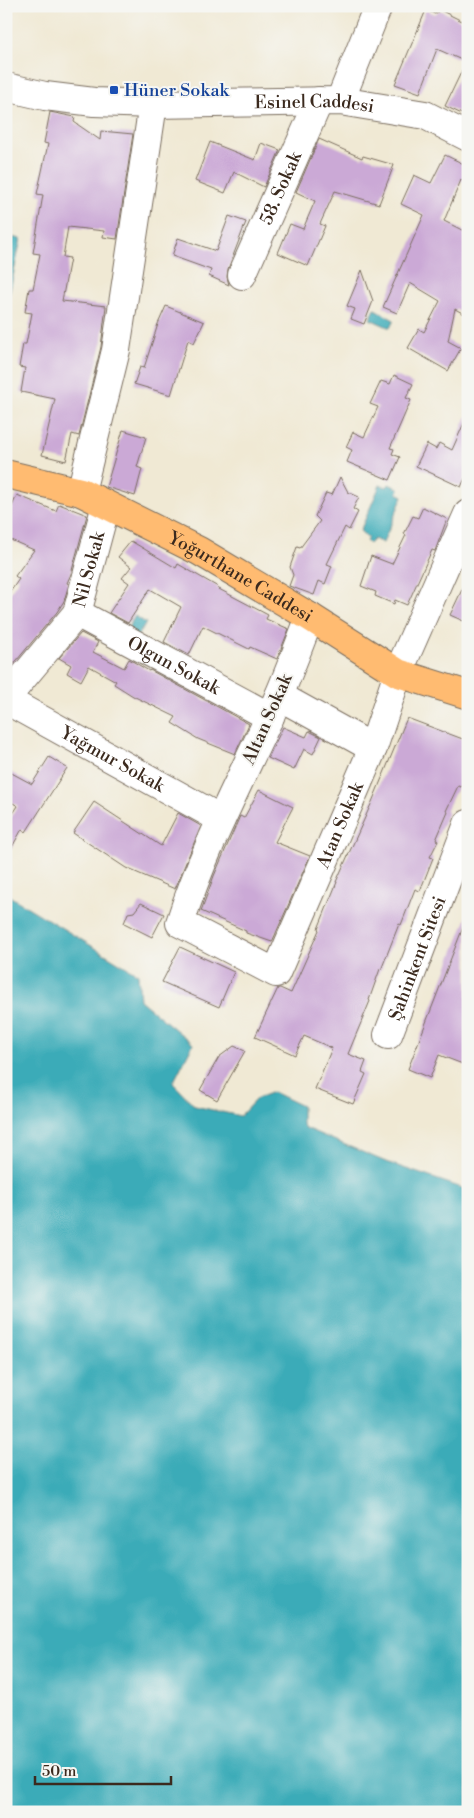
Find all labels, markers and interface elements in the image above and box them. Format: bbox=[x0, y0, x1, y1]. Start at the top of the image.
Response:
place label: Hüner Sokak bbox=[124, 79, 231, 102]
marker: Hüner Sokak bbox=[108, 84, 120, 96]
street label: Esinel Caddesi bbox=[254, 90, 376, 118]
street label: 58. Sokak bbox=[255, 147, 308, 229]
street label: Yoğurthane Caddesi bbox=[163, 526, 317, 628]
street label: Nil Sokak bbox=[68, 528, 111, 610]
street label: Olgun Sokak bbox=[123, 631, 226, 701]
street label: Altan Sokak bbox=[237, 669, 298, 769]
street label: Yağmur Sokak bbox=[55, 721, 170, 798]
street label: Atan Sokak bbox=[311, 777, 370, 873]
street label: Şahinkent Sitesi bbox=[384, 893, 452, 1024]
scale bar bbox=[35, 1753, 171, 1785]
text: 50 m bbox=[42, 1762, 76, 1781]

